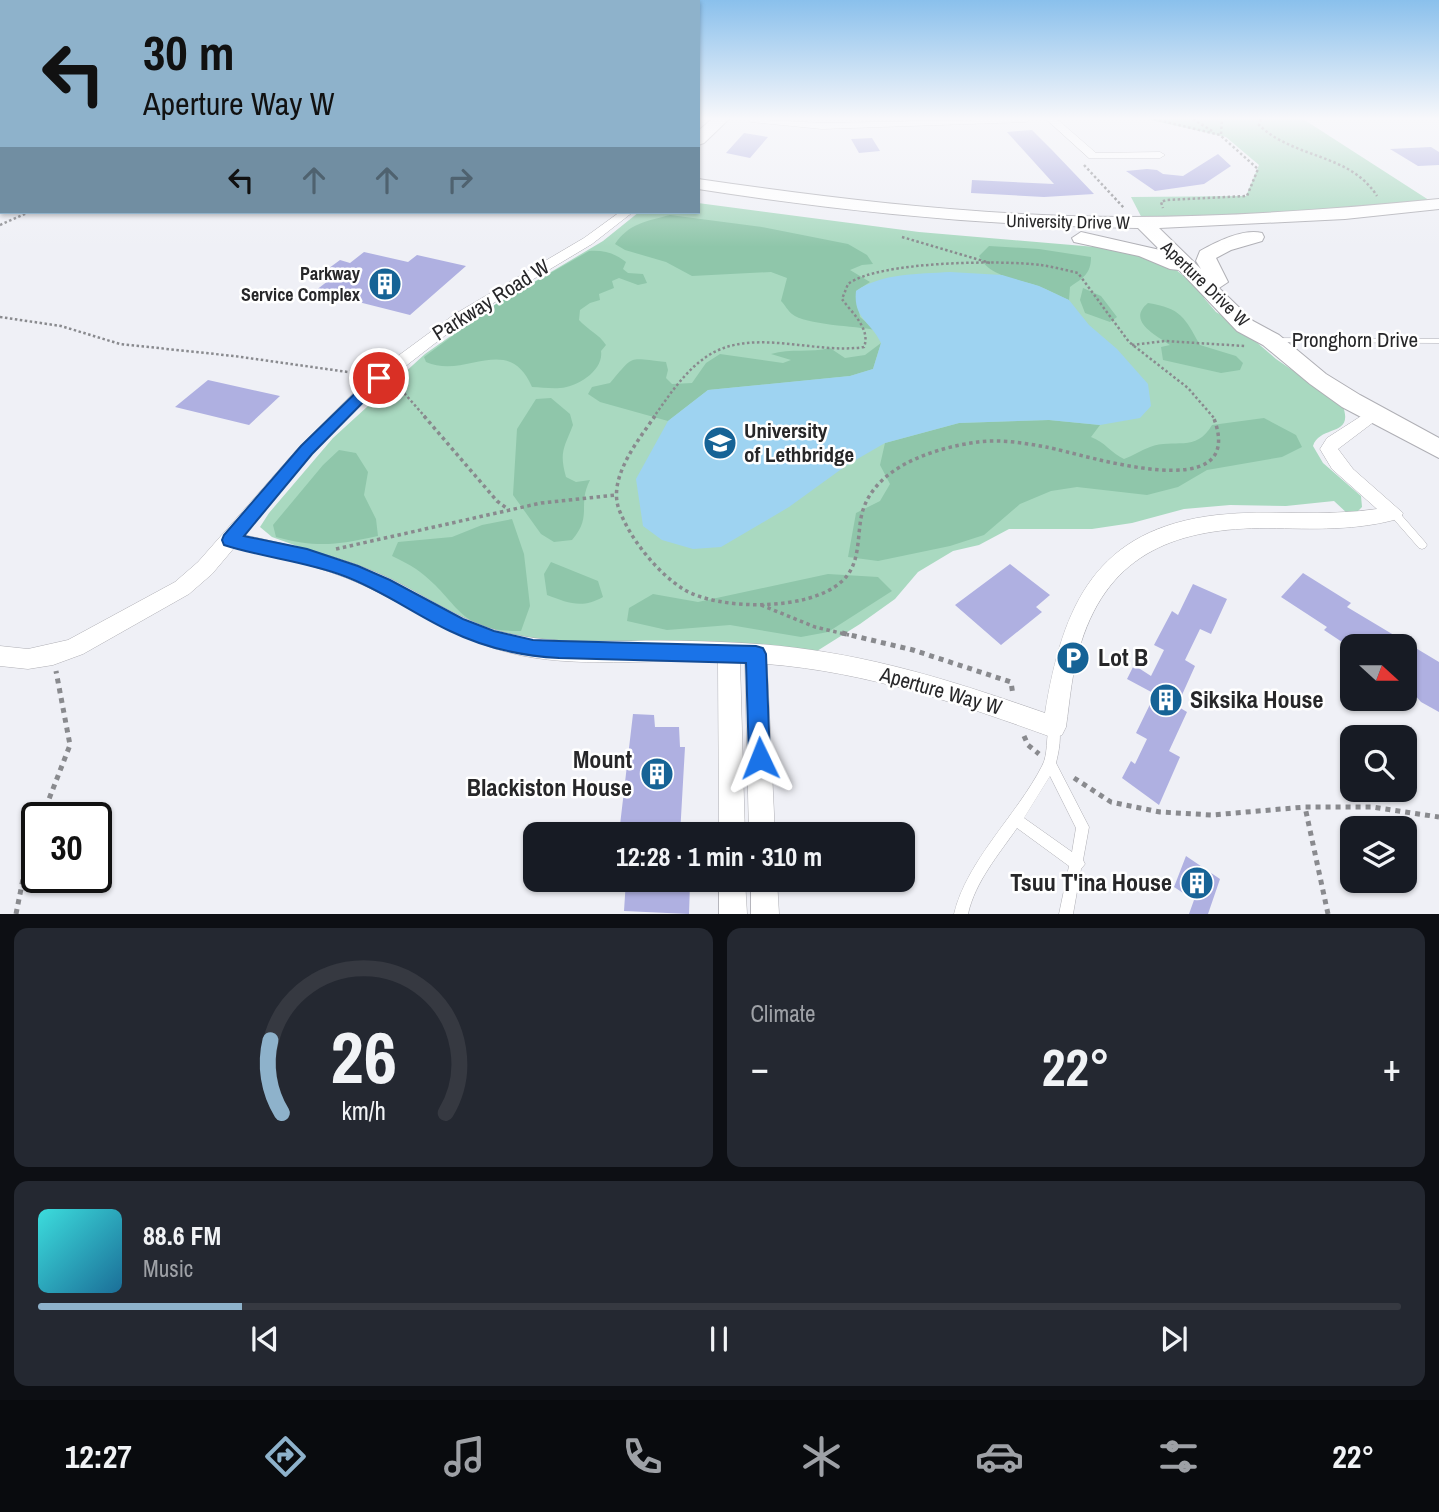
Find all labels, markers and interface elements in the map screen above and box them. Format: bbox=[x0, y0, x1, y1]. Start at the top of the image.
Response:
text: 30 m bbox=[143, 19, 235, 85]
icon: left bbox=[28, 28, 119, 119]
text: Aperture Way W bbox=[143, 82, 335, 125]
icon: left bbox=[222, 161, 260, 199]
icon: ahead bbox=[295, 161, 333, 199]
icon: ahead bbox=[368, 161, 406, 199]
icon: right bbox=[441, 161, 479, 199]
street label: University Drive W bbox=[1006, 208, 1130, 235]
street label: Aperture Drive W bbox=[1155, 234, 1255, 332]
street label: Parkway Road W bbox=[427, 252, 555, 347]
place label: Parkway Service Complex bbox=[241, 261, 361, 307]
building icon: Parkway Service Complex bbox=[366, 265, 404, 303]
street label: Pronghorn Drive bbox=[1292, 325, 1418, 354]
pin bbox=[349, 348, 409, 408]
icon: arrive bbox=[360, 359, 398, 397]
place label: University of Lethbridge bbox=[744, 416, 854, 469]
school or university icon: University of Lethbridge bbox=[701, 424, 739, 462]
north arrow bbox=[1340, 634, 1418, 710]
map controls bbox=[1340, 634, 1417, 893]
parking icon: Lot B bbox=[1054, 639, 1092, 677]
place label: Lot B bbox=[1098, 641, 1148, 673]
street label: Aperture Way W bbox=[876, 659, 1006, 722]
building icon: Siksika House bbox=[1147, 681, 1185, 719]
place label: Siksika House bbox=[1190, 683, 1324, 715]
position arrow bbox=[723, 721, 797, 795]
button: search bbox=[1340, 725, 1417, 802]
place label: Mount Blackiston House bbox=[467, 743, 632, 803]
building icon: Mount Blackiston House bbox=[638, 755, 676, 793]
speed limit sign: 30 bbox=[21, 802, 112, 893]
button: layers bbox=[1340, 816, 1417, 893]
text: 12:28 · 1 min · 310 m bbox=[616, 839, 822, 874]
building icon: Tsuu T'ina House bbox=[1178, 864, 1216, 902]
place label: Tsuu T'ina House bbox=[1010, 866, 1172, 898]
text: Climate bbox=[751, 998, 815, 1029]
text: 26 bbox=[330, 1009, 396, 1107]
text: 22° bbox=[1042, 1032, 1110, 1102]
text: − bbox=[751, 1042, 769, 1093]
text: + bbox=[1383, 1042, 1401, 1093]
text: km/h bbox=[341, 1094, 385, 1128]
text: 88.6 FM bbox=[143, 1218, 221, 1253]
text: Music bbox=[143, 1253, 193, 1284]
icon: previous bbox=[246, 1320, 284, 1358]
icon: pause bbox=[700, 1320, 738, 1358]
icon: next bbox=[1155, 1320, 1193, 1358]
icon: directions bbox=[261, 1432, 310, 1481]
icon: music bbox=[440, 1432, 489, 1481]
icon: phone bbox=[618, 1432, 667, 1481]
icon: climate bbox=[797, 1432, 846, 1481]
icon: car bbox=[975, 1432, 1024, 1481]
icon: filters bbox=[1154, 1432, 1203, 1481]
text: 12:27 bbox=[65, 1435, 132, 1478]
text: 22° bbox=[1332, 1435, 1374, 1478]

